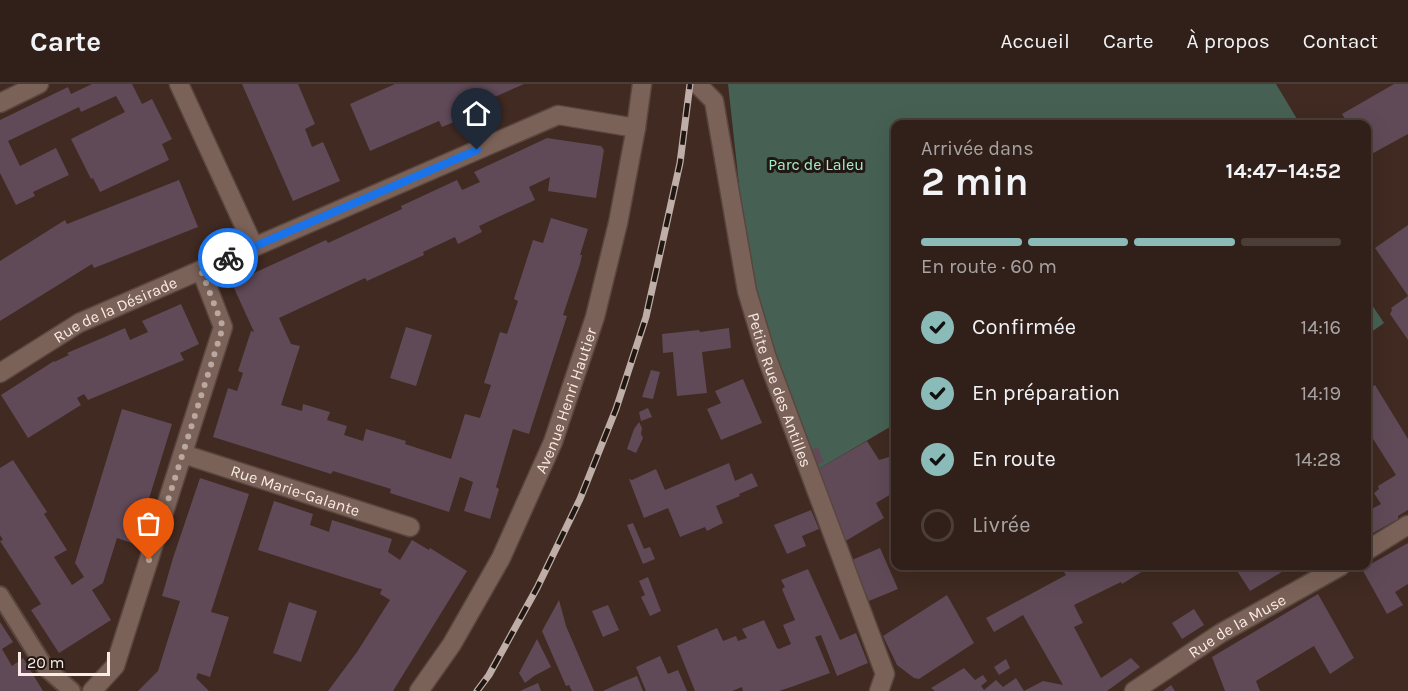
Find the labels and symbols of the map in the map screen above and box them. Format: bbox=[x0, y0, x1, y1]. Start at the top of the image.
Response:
pin bbox=[451, 88, 502, 150]
park label: Parc de Laleu bbox=[768, 155, 864, 174]
courier bbox=[198, 228, 258, 288]
street label: Rue de la Désirade bbox=[50, 272, 180, 346]
street label: Petite Rue des Antilles bbox=[744, 310, 816, 470]
street label: Avenue Henri Hautier bbox=[531, 325, 600, 476]
street label: Rue Marie-Galante bbox=[228, 460, 362, 520]
pin bbox=[123, 498, 174, 560]
street label: Rue de la Muse bbox=[1184, 589, 1289, 662]
scale bar bbox=[18, 649, 110, 676]

